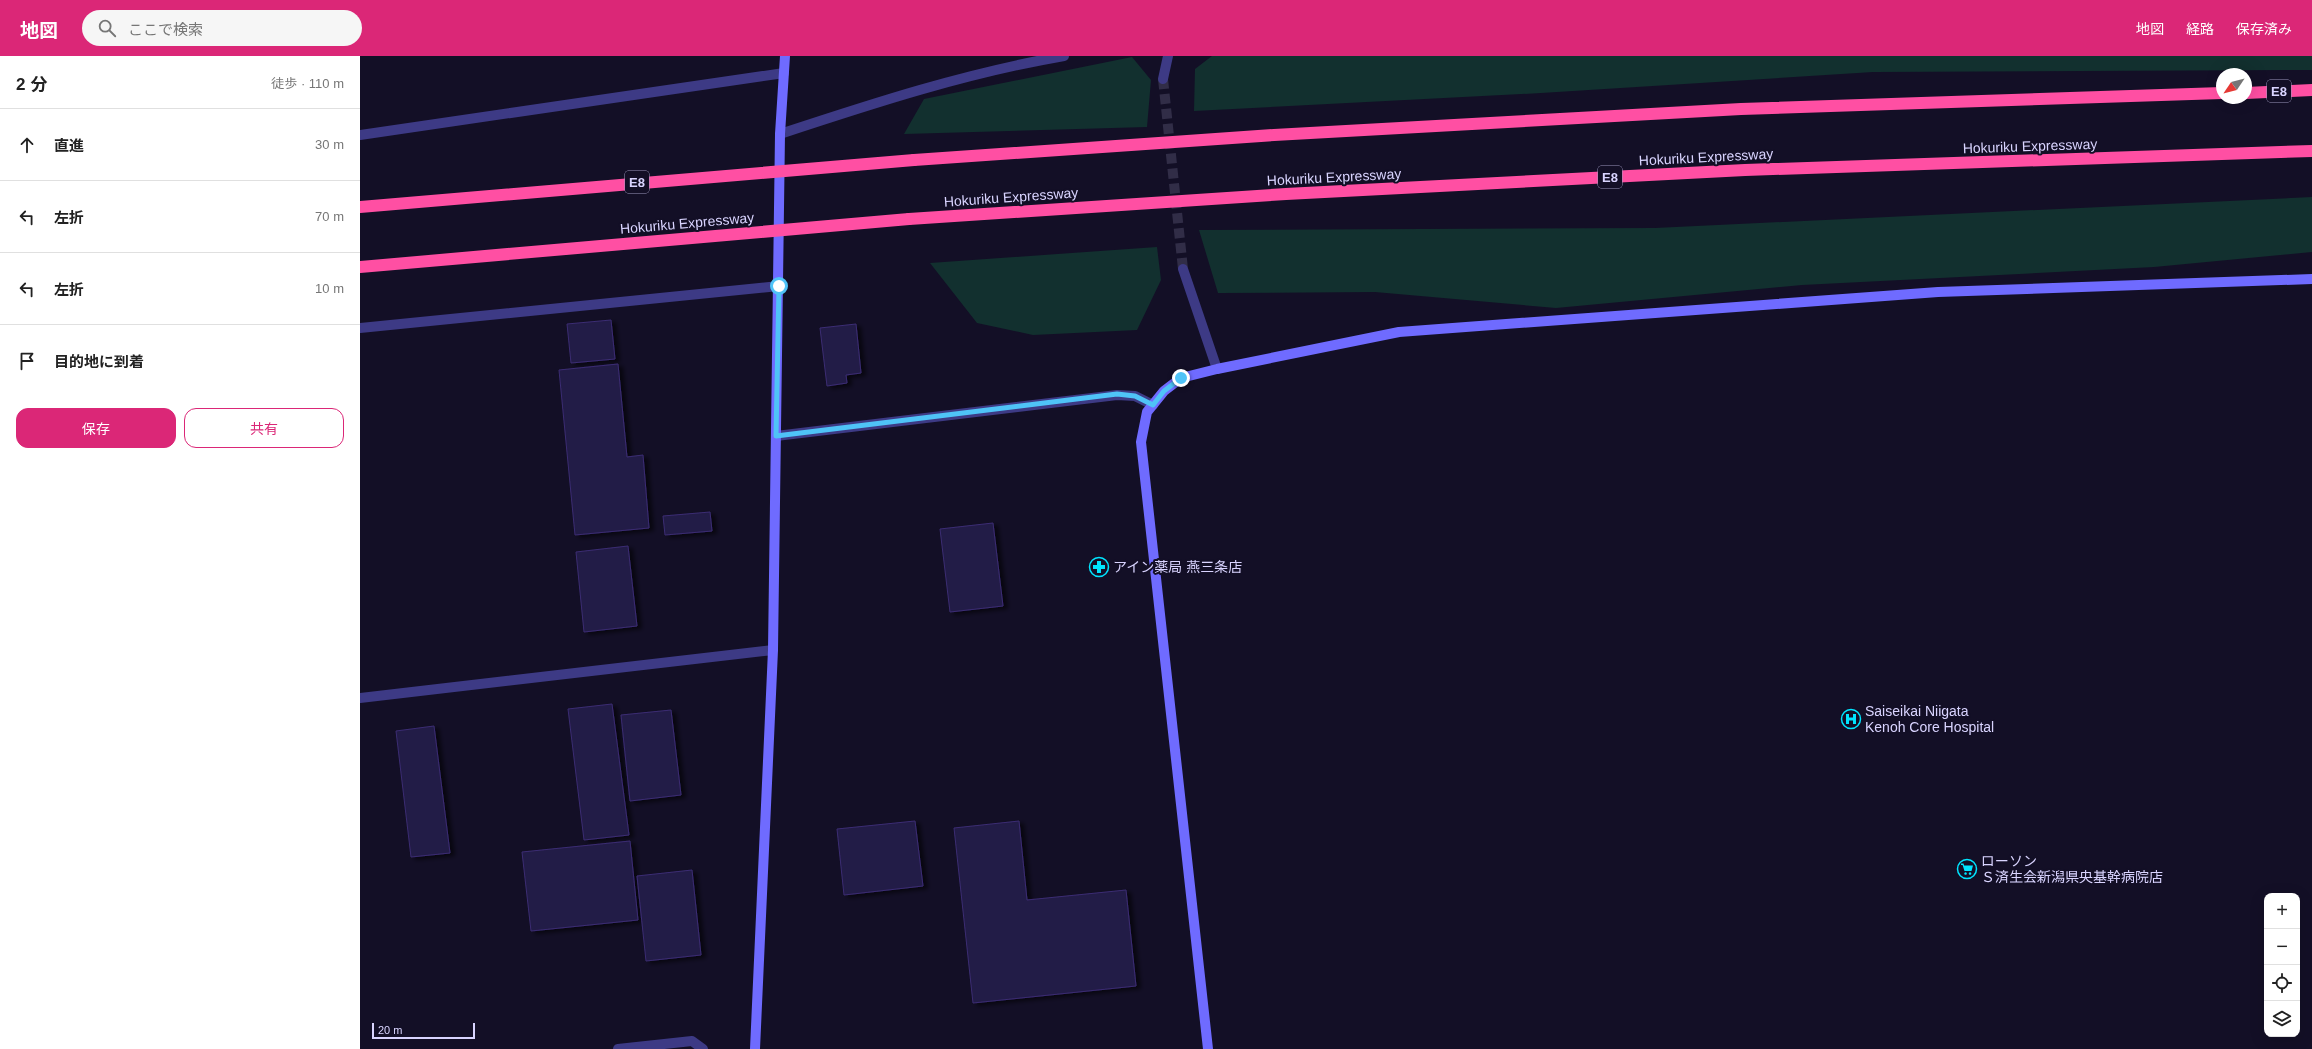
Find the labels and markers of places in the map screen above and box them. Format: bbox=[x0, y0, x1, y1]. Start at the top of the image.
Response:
pharmacy icon: アイン薬局 燕三条店 bbox=[1088, 556, 1110, 578]
place label: アイン薬局 燕三条店 bbox=[1113, 559, 1242, 575]
place label: Saiseikai Niigata Kenoh Core Hospital bbox=[1865, 703, 1994, 735]
hospital icon: Saiseikai Niigata Kenoh Core Hospital bbox=[1840, 708, 1862, 730]
place label: ローソン Ｓ済生会新潟県央基幹病院店 bbox=[1981, 853, 2163, 885]
supermarket icon: ローソン Ｓ済生会新潟県央基幹病院店 bbox=[1956, 858, 1978, 880]

